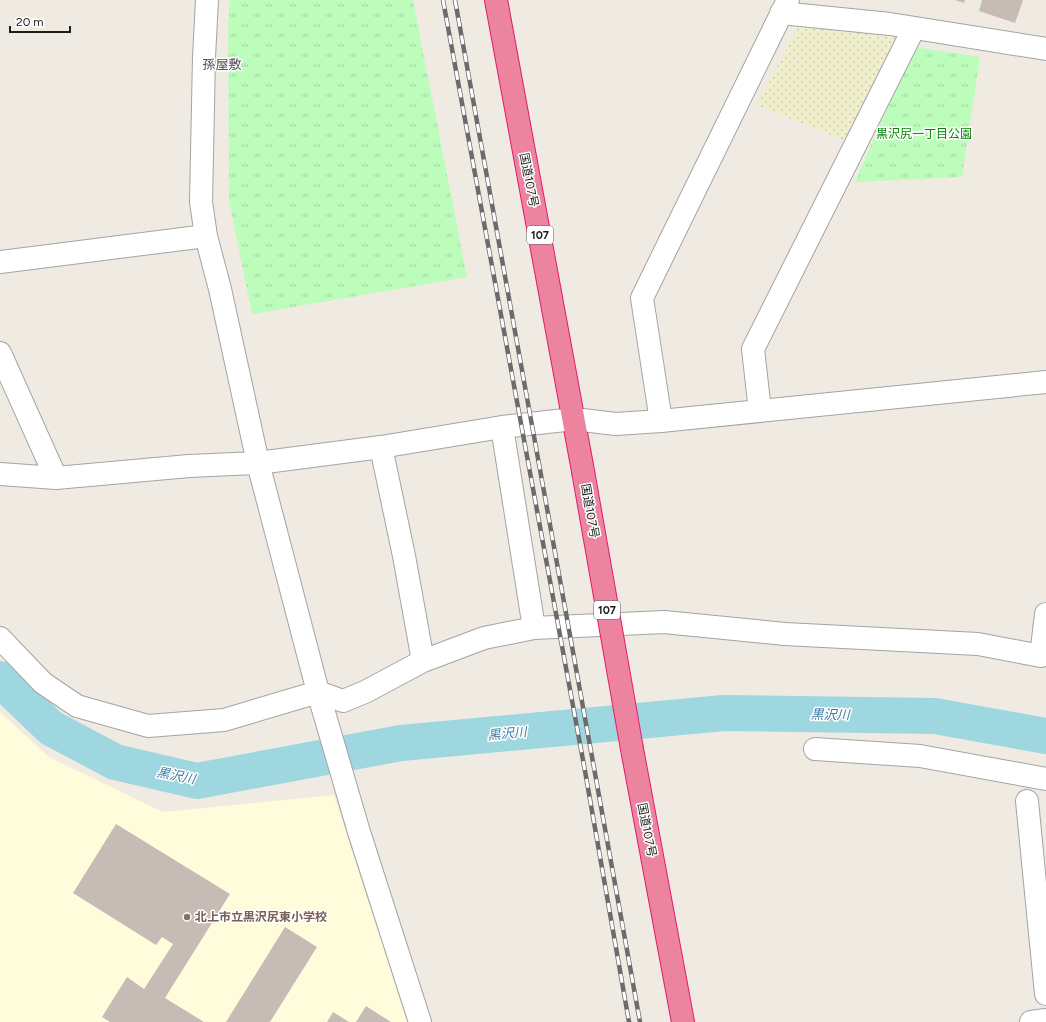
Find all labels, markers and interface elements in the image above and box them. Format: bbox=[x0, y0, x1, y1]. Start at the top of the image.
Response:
scale bar bbox=[10, 8, 70, 34]
text: 20 m bbox=[16, 15, 44, 29]
district label: 孫屋敷 bbox=[202, 57, 242, 72]
park label: 黒沢尻一丁目公園 bbox=[876, 127, 972, 141]
street label: 国道107号 bbox=[517, 152, 541, 208]
road number: 107 bbox=[527, 226, 553, 244]
street label: 国道107号 bbox=[578, 483, 602, 539]
road number: 107 bbox=[594, 601, 620, 619]
water label: 黒沢川 bbox=[810, 707, 852, 722]
water label: 黒沢川 bbox=[487, 724, 529, 743]
water label: 黒沢川 bbox=[155, 764, 198, 787]
street label: 国道107号 bbox=[635, 802, 659, 858]
place label: 北上市立黒沢尻東小学校 bbox=[195, 910, 327, 924]
marker: 北上市立黒沢尻東小学校 bbox=[182, 912, 192, 922]

